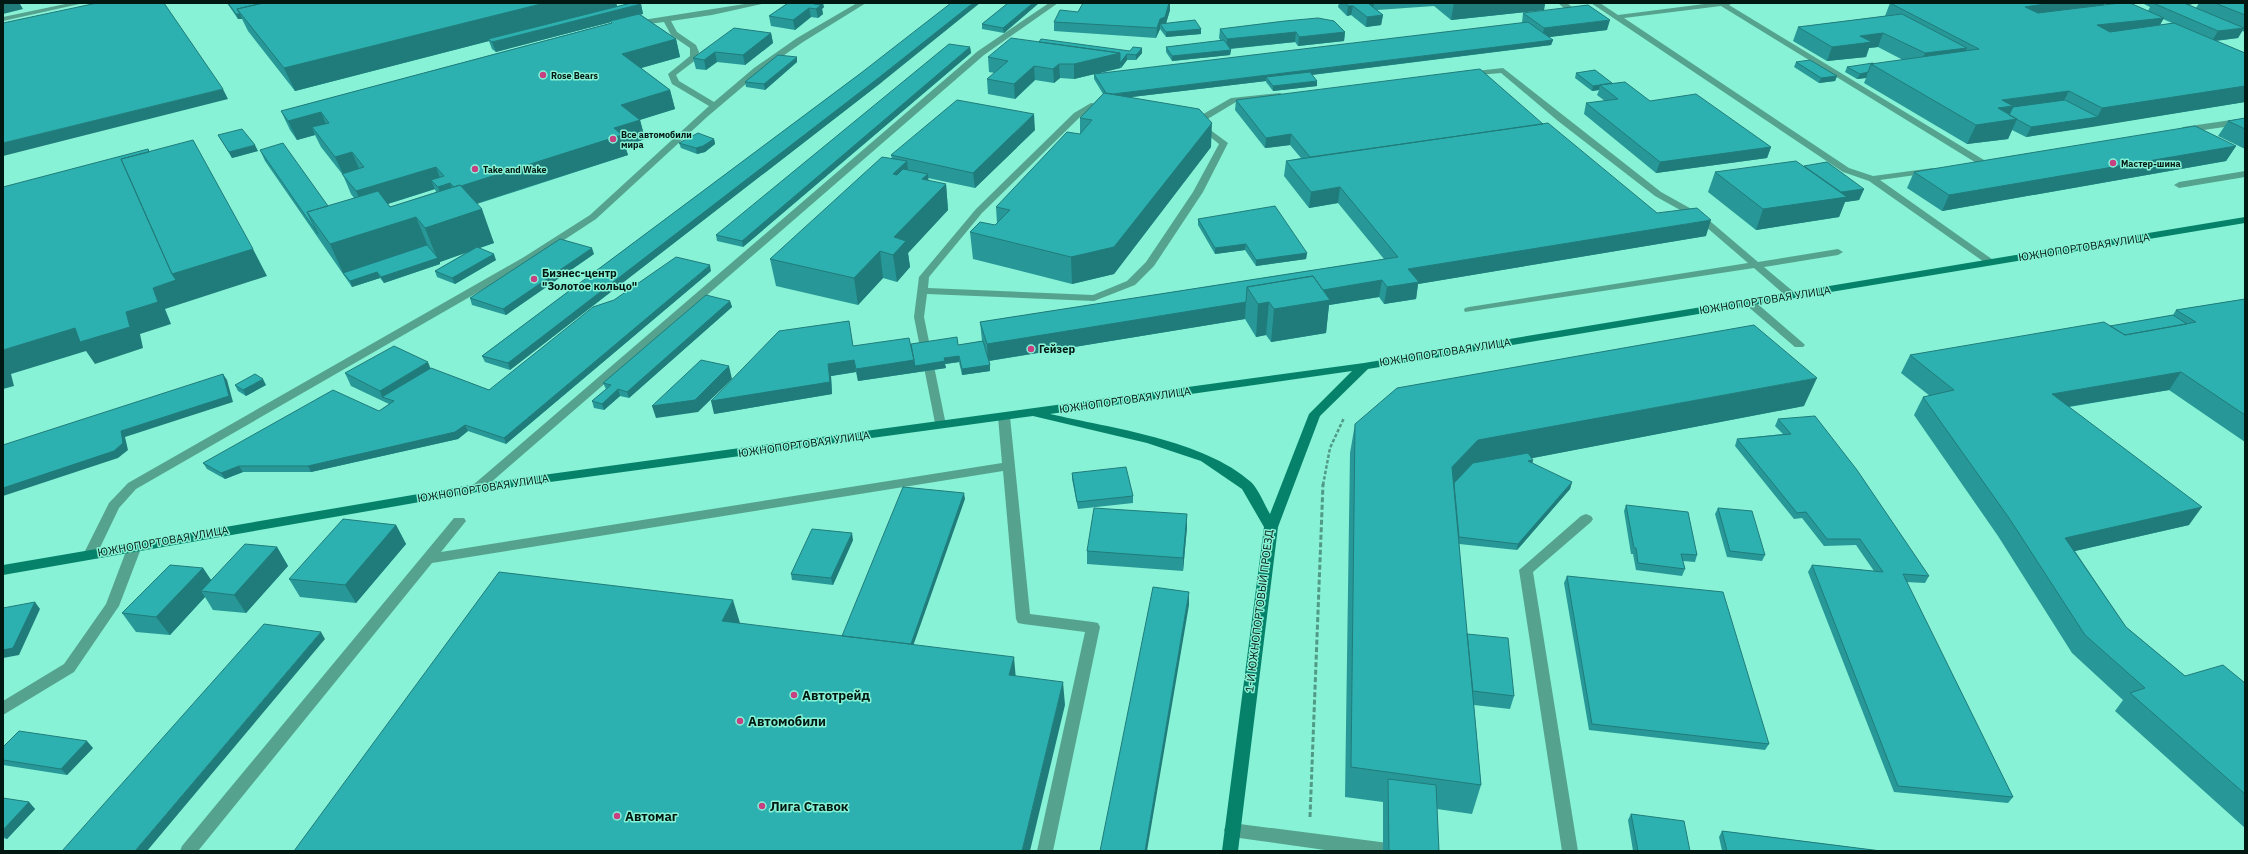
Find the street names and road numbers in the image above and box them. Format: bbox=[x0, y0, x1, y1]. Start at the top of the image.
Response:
street label: ЮЖНОПОРТОВАЯ УЛИЦА bbox=[2017, 230, 2151, 264]
street label: ЮЖНОПОРТОВАЯ УЛИЦА bbox=[1698, 283, 1832, 317]
street label: ЮЖНОПОРТОВАЯ УЛИЦА bbox=[1378, 335, 1512, 369]
street label: ЮЖНОПОРТОВАЯ УЛИЦА bbox=[1058, 384, 1192, 416]
street label: ЮЖНОПОРТОВАЯ УЛИЦА bbox=[737, 428, 871, 460]
street label: ЮЖНОПОРТОВАЯ УЛИЦА bbox=[416, 471, 550, 505]
street label: ЮЖНОПОРТОВАЯ УЛИЦА bbox=[96, 523, 230, 559]
street label: 1-Й ЮЖНОПОРТОВЫЙ ПРОЕЗД bbox=[1242, 529, 1276, 693]

